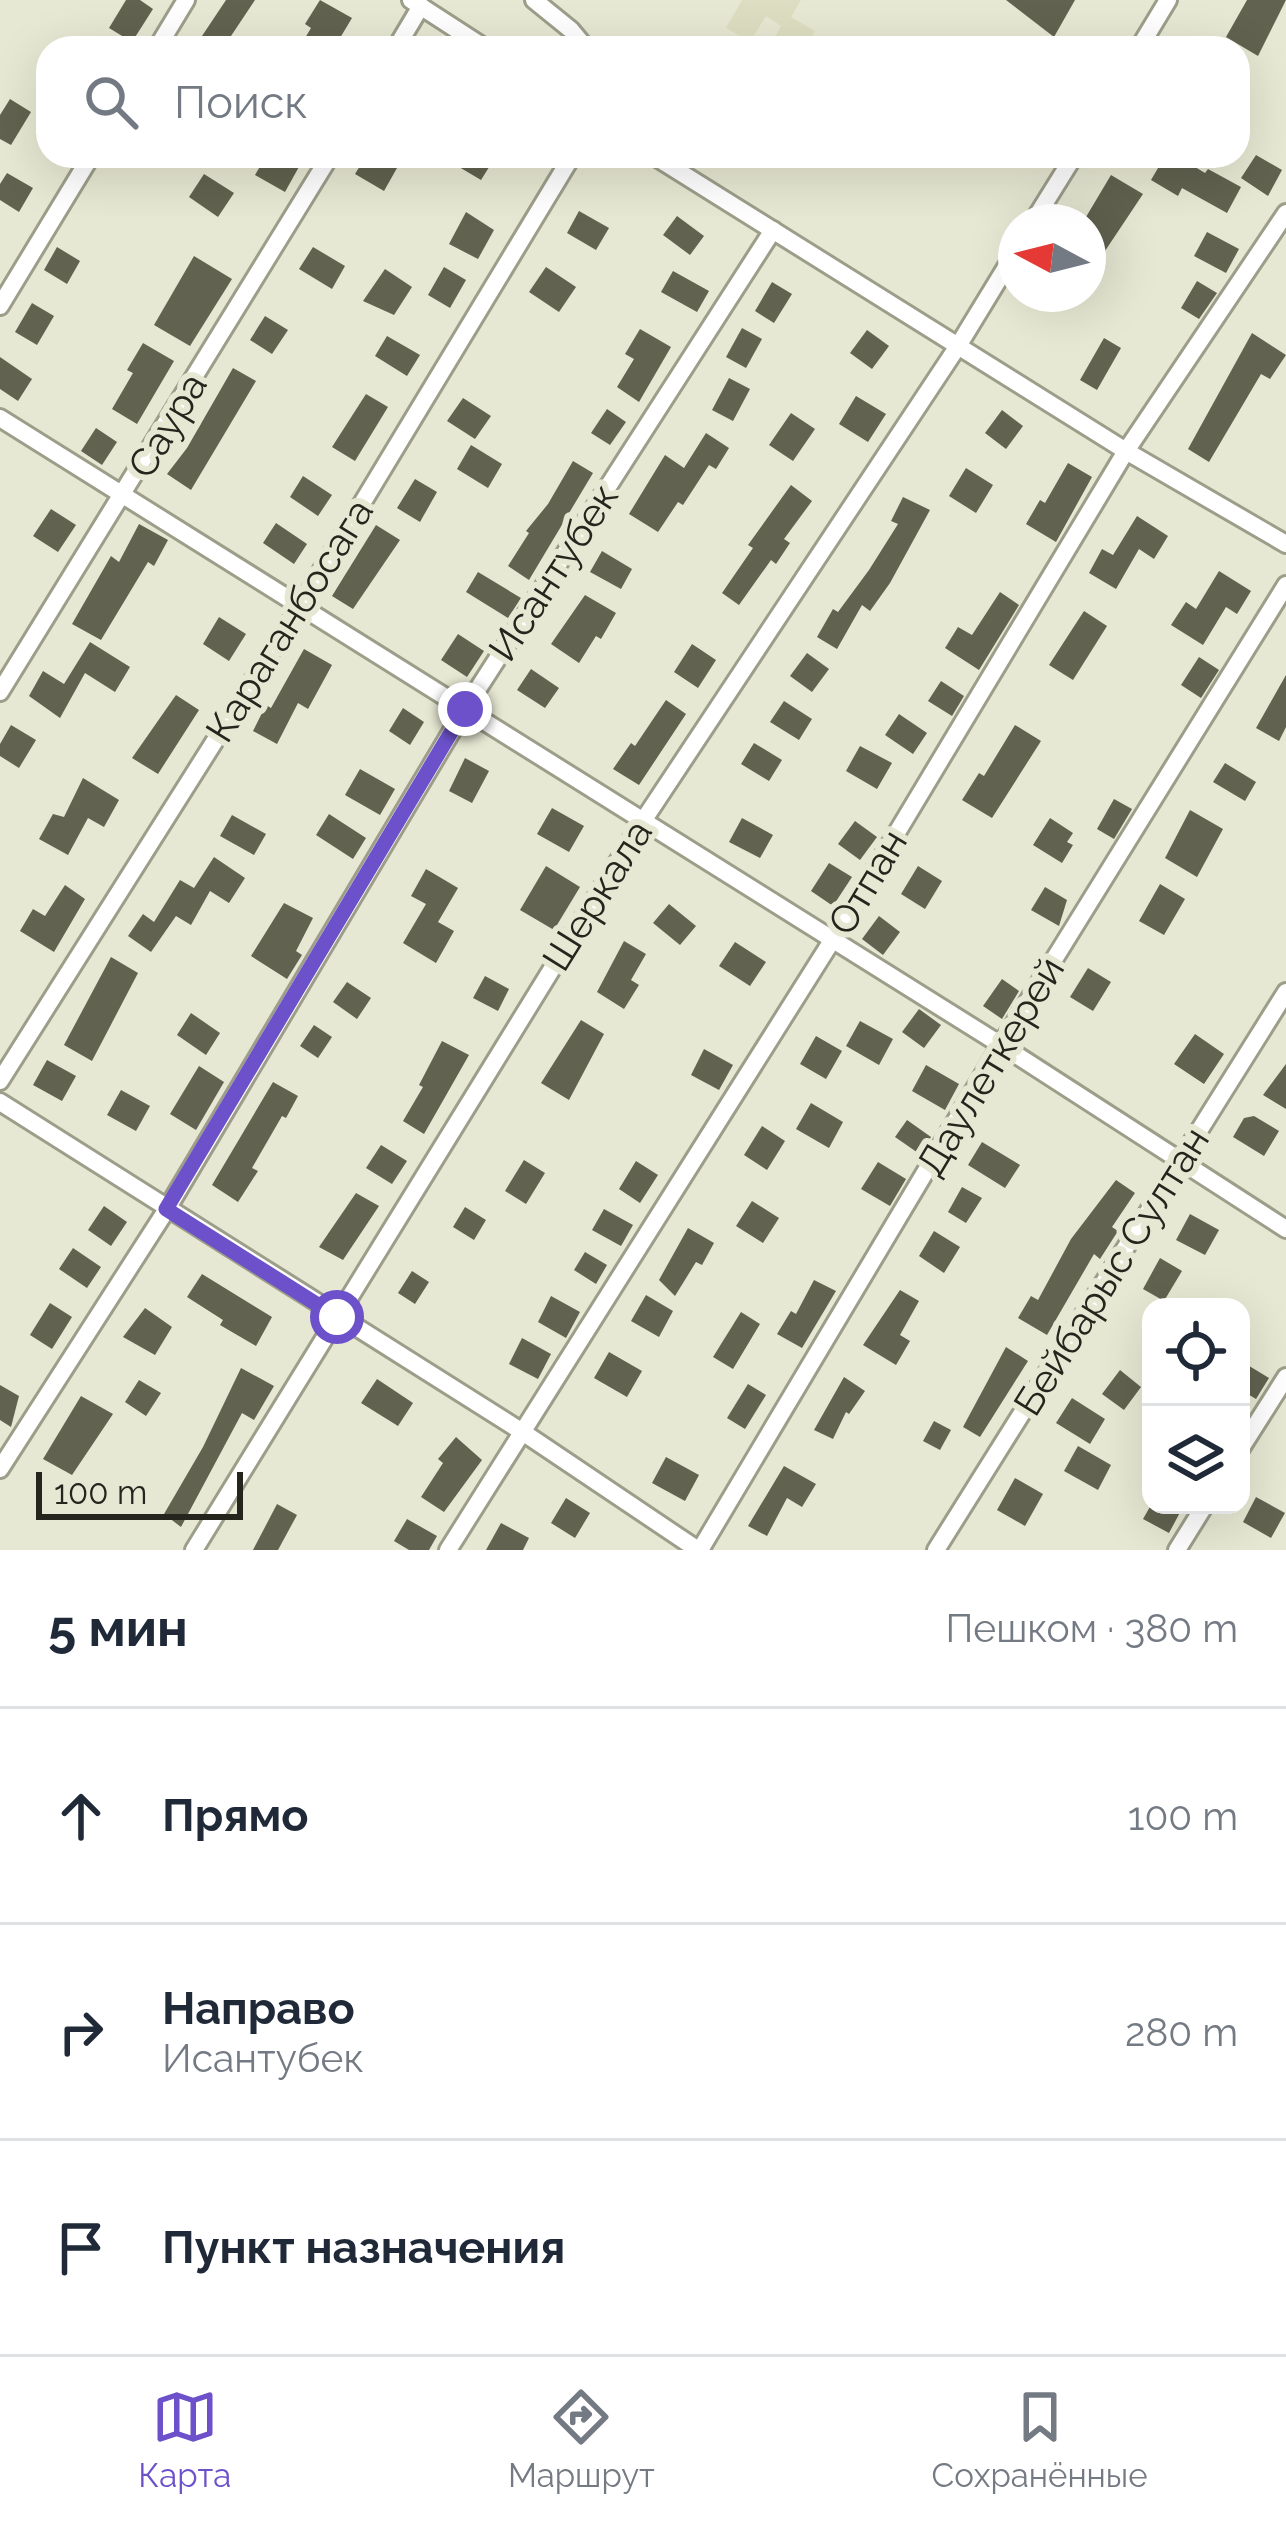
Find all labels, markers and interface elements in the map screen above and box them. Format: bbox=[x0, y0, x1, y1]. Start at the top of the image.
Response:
search box bbox=[36, 36, 1250, 168]
icon: search bbox=[78, 69, 144, 135]
text: Поиск bbox=[174, 76, 308, 129]
north arrow bbox=[998, 204, 1106, 312]
street label: Саура bbox=[118, 364, 216, 486]
street label: Исантубек bbox=[479, 475, 627, 669]
street label: Караганбосага bbox=[196, 490, 382, 750]
route end bbox=[438, 682, 492, 736]
street label: Шеркала bbox=[533, 811, 661, 979]
street label: Отпан bbox=[818, 821, 916, 943]
street label: Даулеткерей bbox=[907, 948, 1073, 1184]
street label: Бейбарыс Султан bbox=[1004, 1119, 1218, 1423]
route start bbox=[310, 1290, 364, 1344]
map controls bbox=[1142, 1298, 1250, 1514]
button: locate bbox=[1142, 1298, 1250, 1406]
button: layers bbox=[1142, 1406, 1250, 1514]
scale bar bbox=[36, 1466, 243, 1519]
text: 100 m bbox=[54, 1473, 147, 1512]
text: 5 мин bbox=[48, 1598, 188, 1658]
text: Пешком · 380 m bbox=[945, 1605, 1238, 1651]
icon: ahead bbox=[48, 1783, 114, 1849]
text: Прямо bbox=[162, 1789, 309, 1842]
text: 100 m bbox=[1128, 1793, 1238, 1839]
text: Направо bbox=[162, 1982, 355, 2035]
icon: right bbox=[48, 1999, 114, 2065]
text: 280 m bbox=[1125, 2009, 1238, 2055]
text: Исантубек bbox=[162, 2035, 364, 2081]
icon: arrive bbox=[48, 2215, 114, 2281]
text: Пункт назначения bbox=[162, 2221, 565, 2274]
tab: Карта bbox=[138, 2384, 231, 2495]
tab: Маршрут bbox=[508, 2384, 655, 2495]
tab: Сохранённые bbox=[932, 2384, 1148, 2495]

